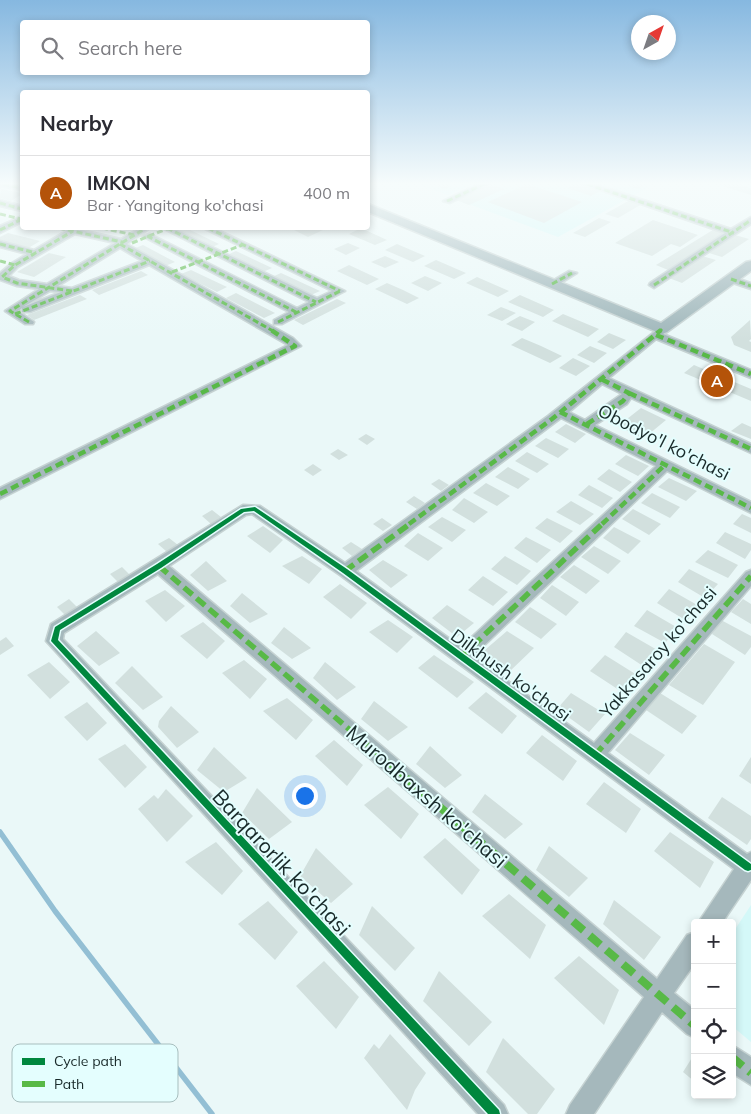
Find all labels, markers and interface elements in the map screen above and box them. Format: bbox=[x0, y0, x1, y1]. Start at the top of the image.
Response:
north arrow bbox=[631, 15, 676, 60]
search box bbox=[20, 20, 370, 75]
icon: search bbox=[38, 34, 66, 62]
text: Search here bbox=[78, 36, 182, 60]
text: Nearby bbox=[40, 110, 113, 136]
text: IMKON bbox=[87, 171, 150, 195]
text: A bbox=[50, 183, 62, 203]
text: 400 m bbox=[303, 183, 350, 203]
text: Bar · Yangitong ko'chasi bbox=[87, 195, 263, 215]
pin: A bbox=[701, 362, 733, 400]
street label: Obodyo'l ko'chasi bbox=[594, 399, 734, 485]
street label: Yakkasaroy ko'chasi bbox=[594, 581, 721, 723]
street label: Dilkhush ko'chasi bbox=[446, 624, 576, 726]
street label: Murodbaxsh ko'chasi bbox=[341, 719, 513, 873]
street label: Barqarorlik ko'chasi bbox=[207, 783, 357, 941]
your location bbox=[292, 783, 318, 809]
map controls bbox=[691, 919, 736, 1099]
button: + bbox=[691, 919, 736, 964]
button: − bbox=[691, 964, 736, 1009]
button: locate bbox=[691, 1009, 736, 1054]
legend bbox=[12, 1044, 178, 1102]
text: Cycle path bbox=[54, 1052, 122, 1070]
button: layers bbox=[691, 1054, 736, 1099]
text: Path bbox=[54, 1075, 84, 1093]

